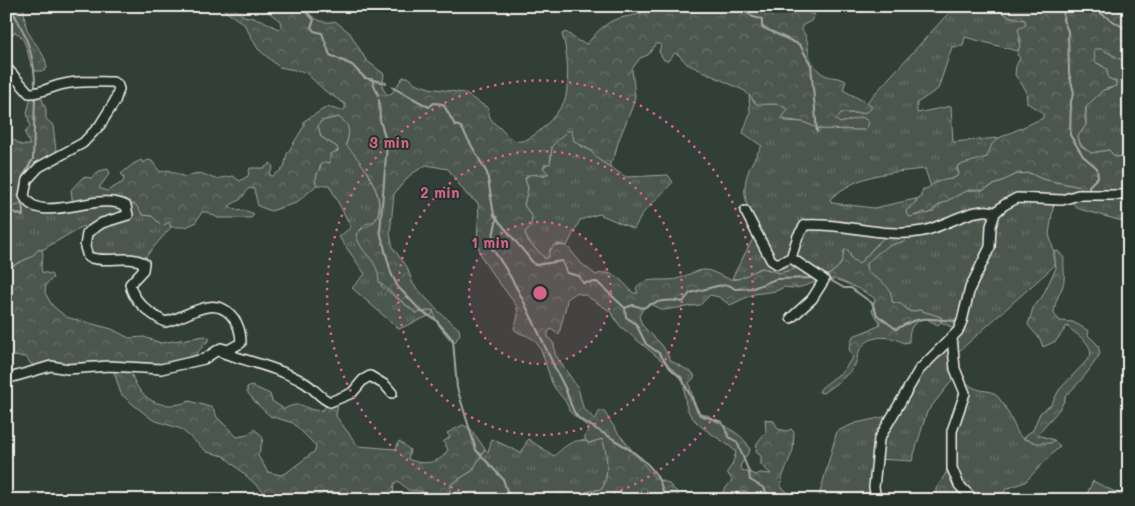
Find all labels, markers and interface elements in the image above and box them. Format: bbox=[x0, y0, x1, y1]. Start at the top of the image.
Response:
text: 3 min bbox=[369, 132, 409, 152]
text: 2 min bbox=[420, 182, 460, 202]
text: 1 min bbox=[471, 232, 509, 252]
centre of rings bbox=[531, 284, 549, 302]

